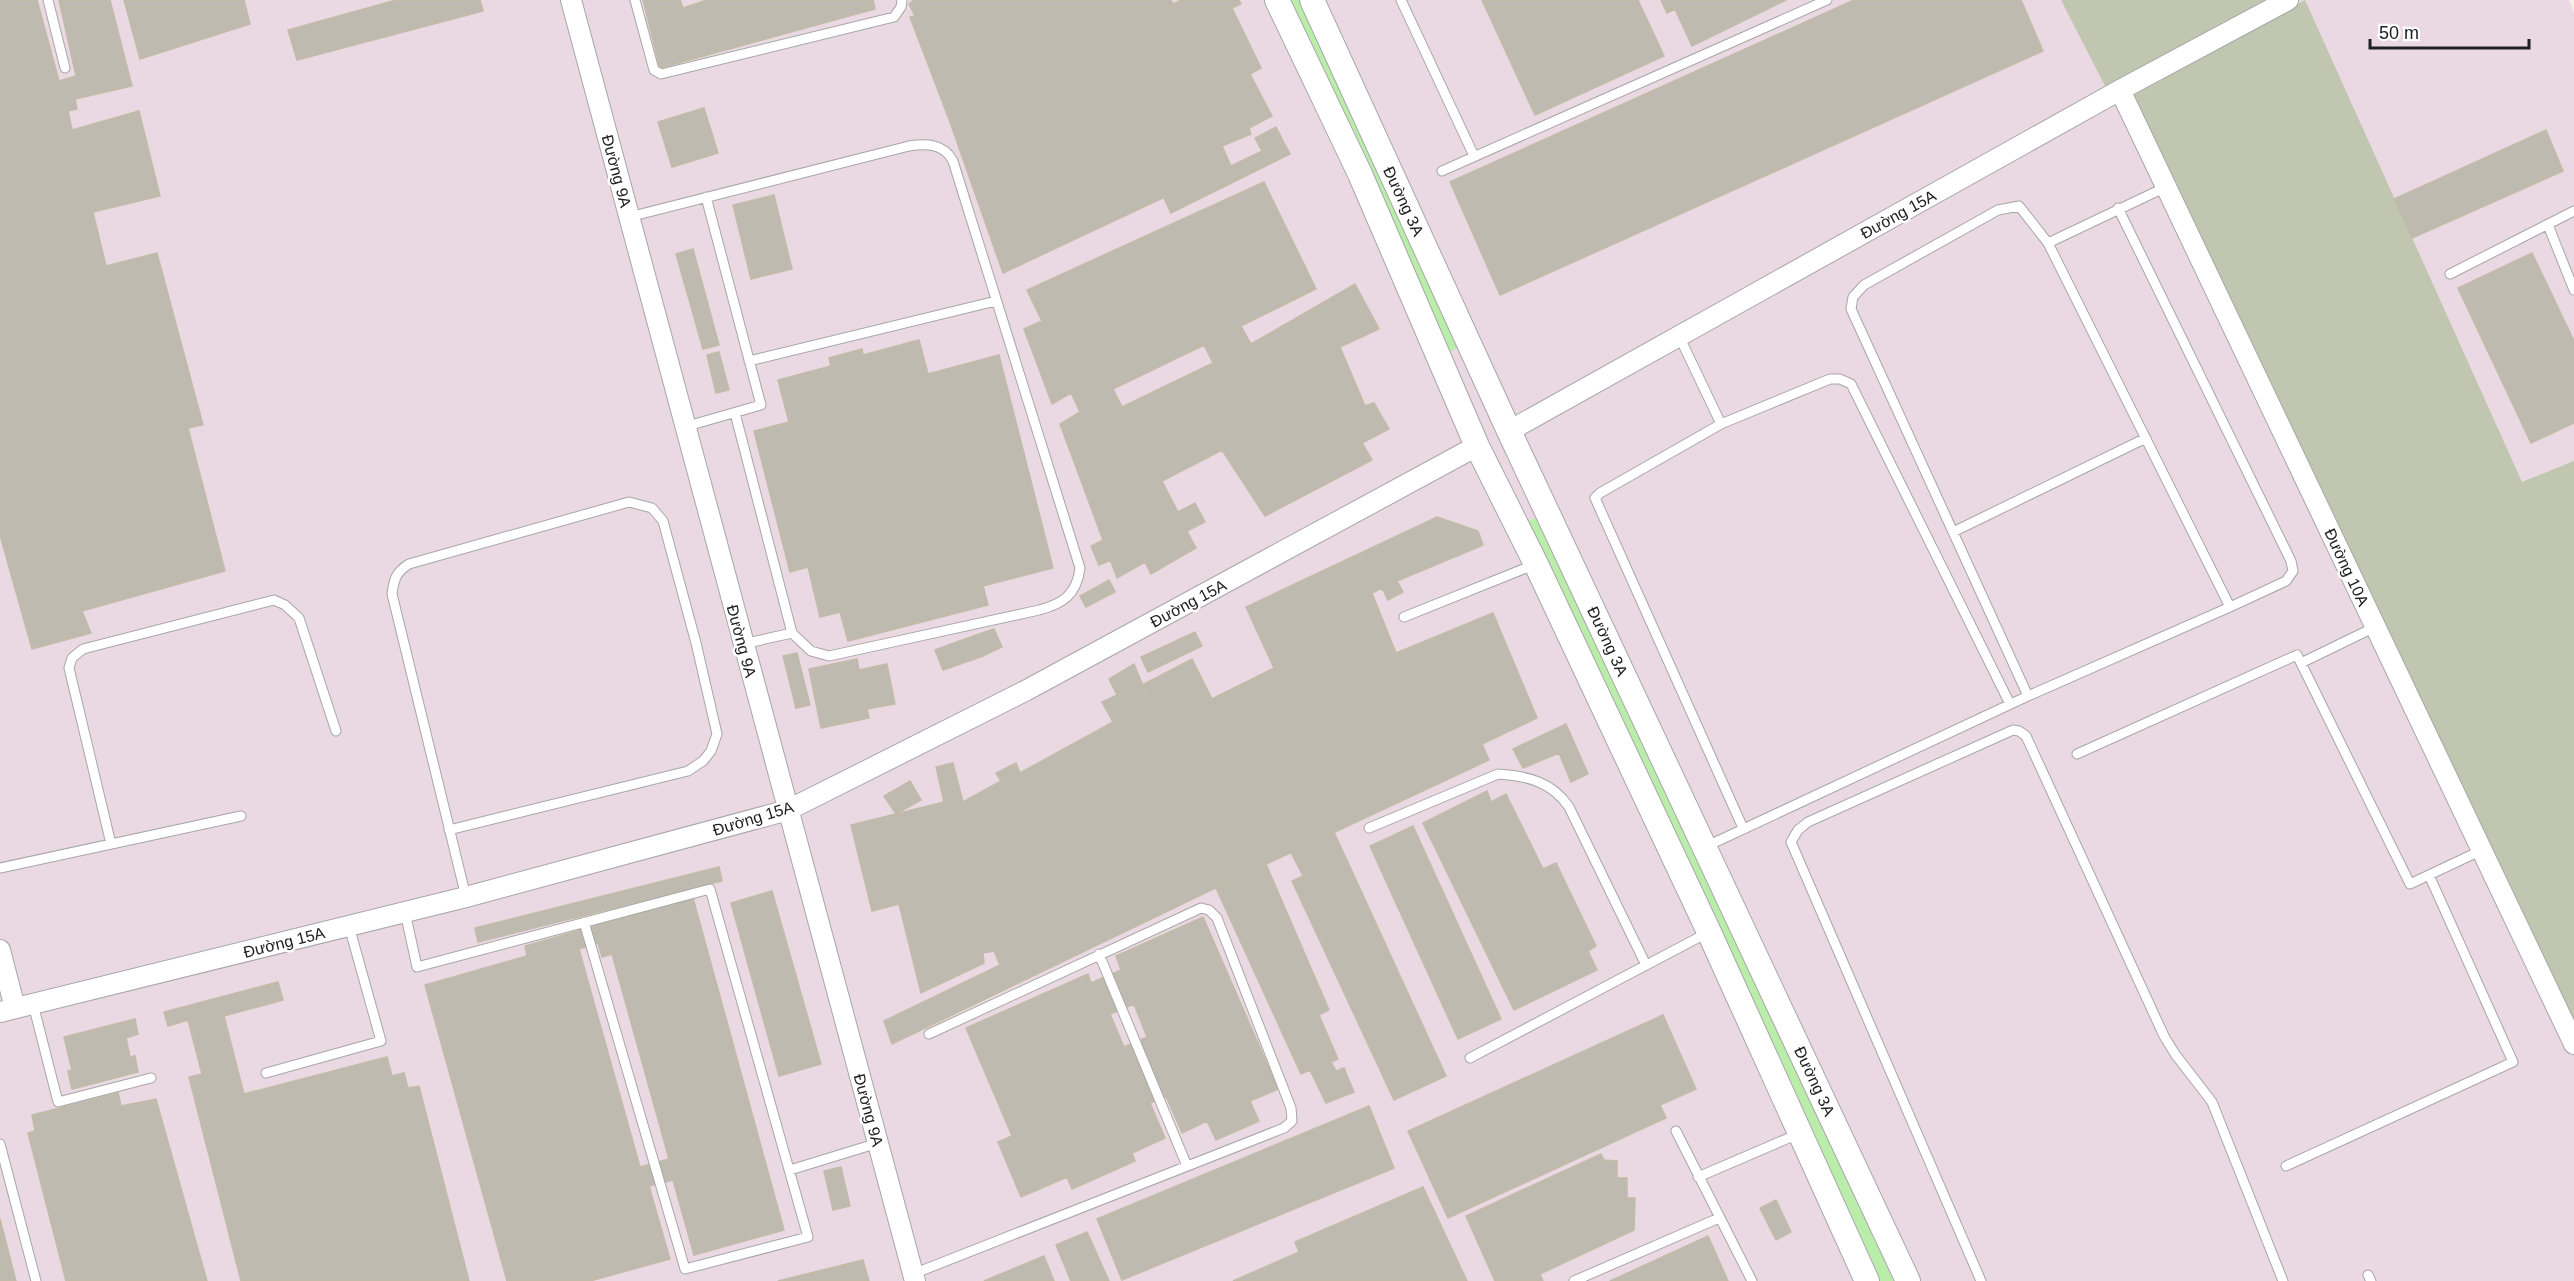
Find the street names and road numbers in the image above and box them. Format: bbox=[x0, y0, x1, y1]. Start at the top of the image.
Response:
street label: Đường 9A bbox=[599, 133, 634, 210]
street label: Đường 3A bbox=[1380, 164, 1427, 239]
street label: Đường 15A bbox=[1858, 187, 1939, 242]
street label: Đường 10A bbox=[2321, 526, 2372, 609]
street label: Đường 15A bbox=[1147, 576, 1229, 631]
street label: Đường 9A bbox=[724, 603, 759, 680]
street label: Đường 3A bbox=[1584, 604, 1631, 679]
street label: Đường 15A bbox=[711, 798, 796, 839]
street label: Đường 15A bbox=[242, 924, 327, 961]
street label: Đường 3A bbox=[1791, 1044, 1838, 1119]
street label: Đường 9A bbox=[851, 1072, 886, 1149]

